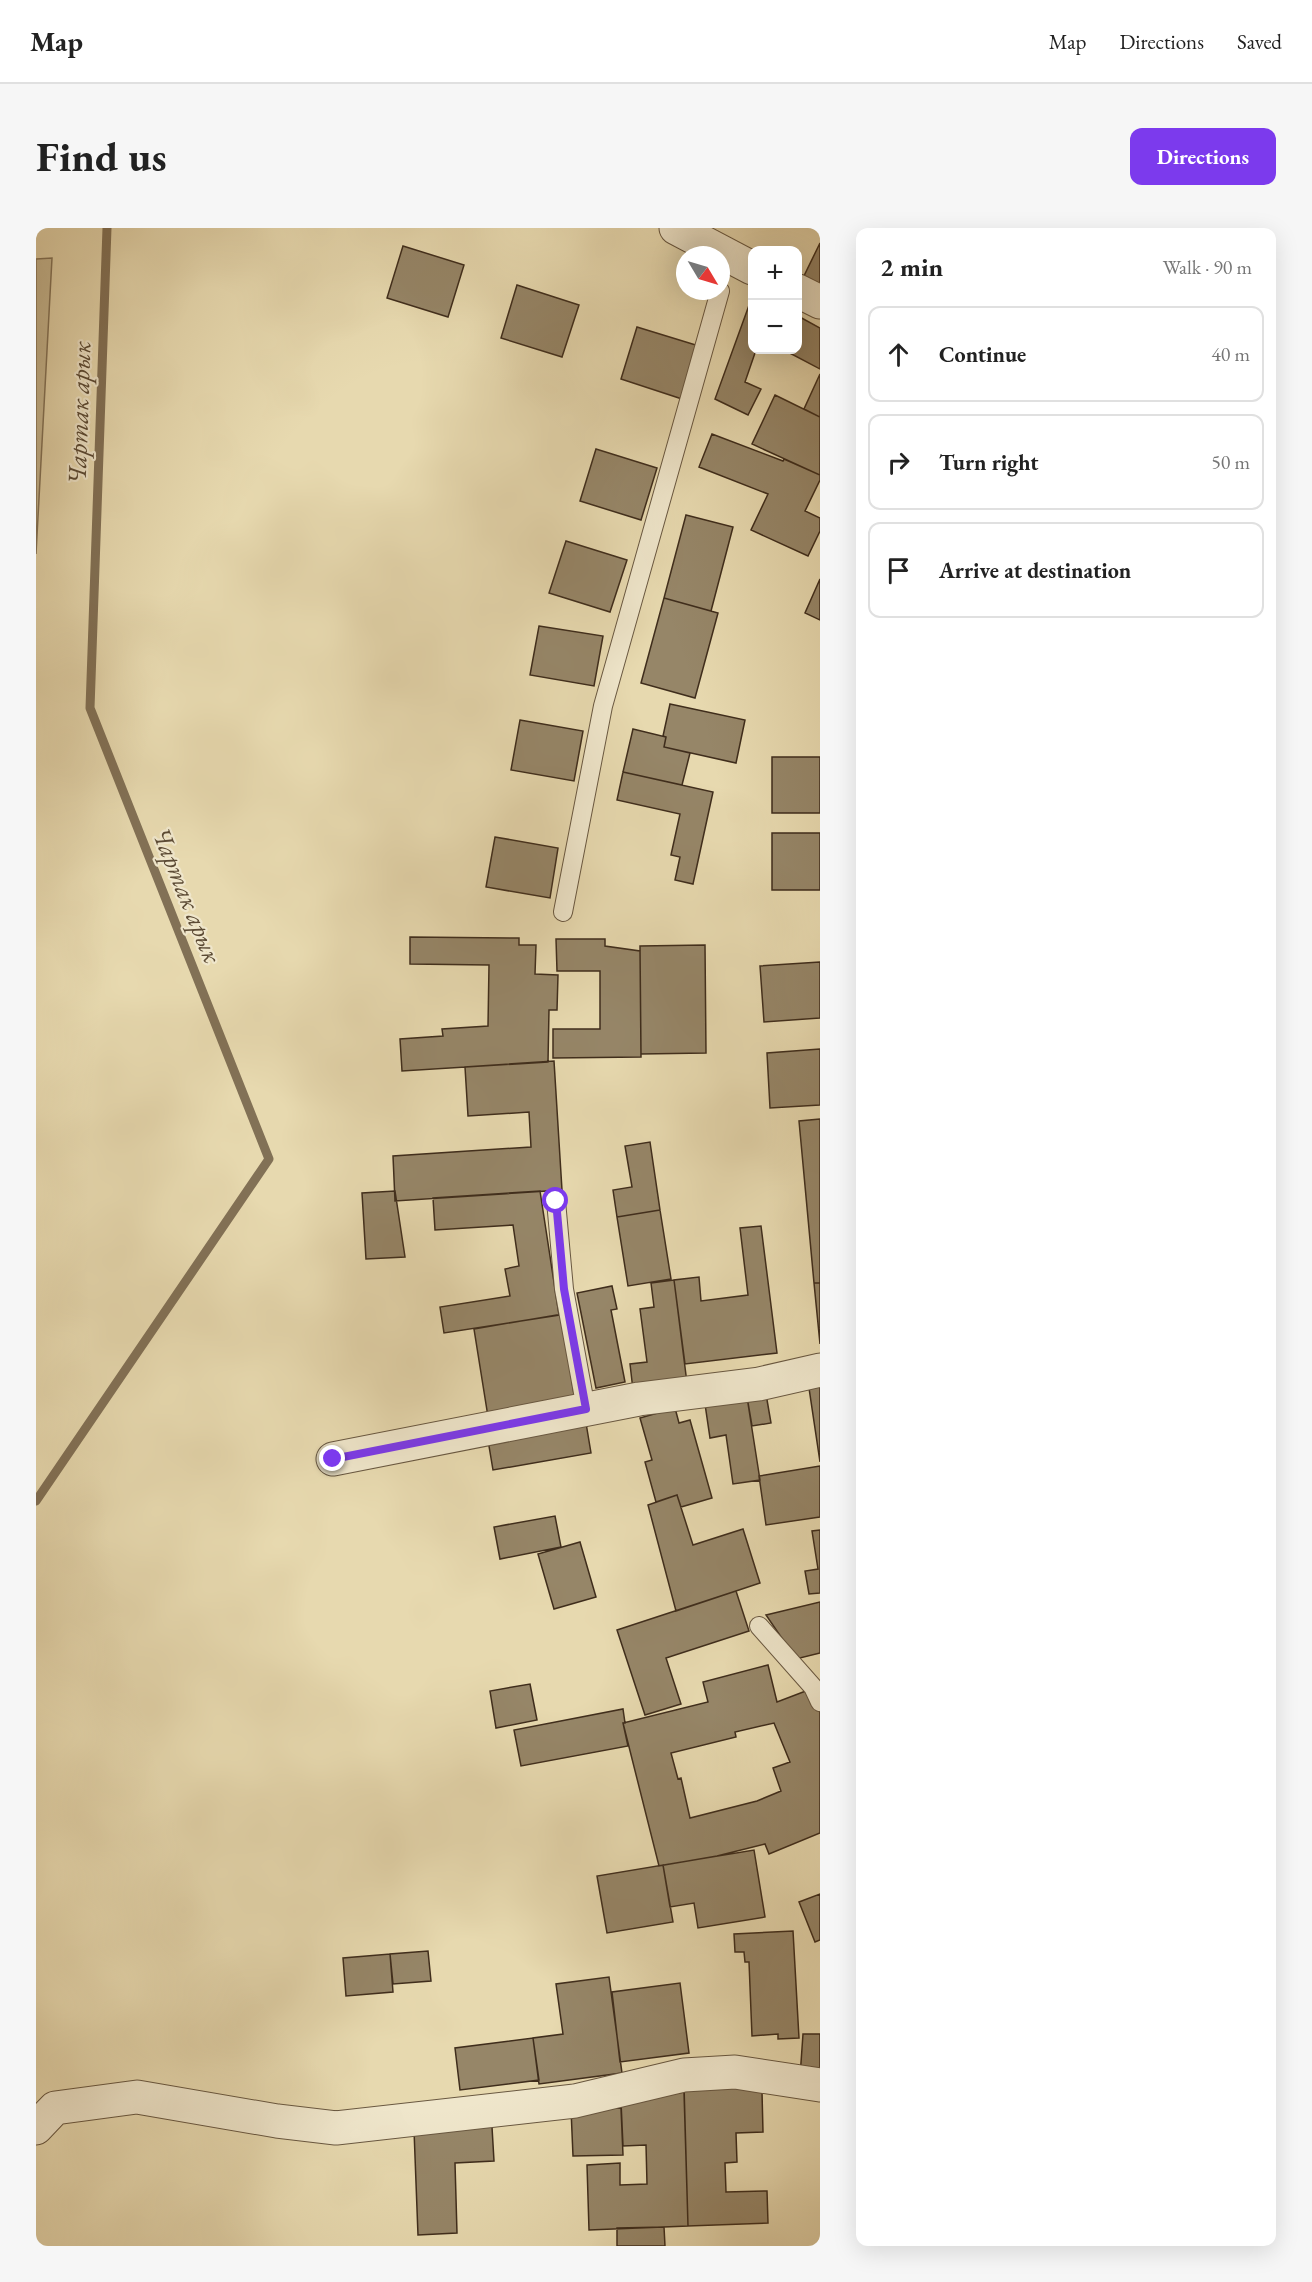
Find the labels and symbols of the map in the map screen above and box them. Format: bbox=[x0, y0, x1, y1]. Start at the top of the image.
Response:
north arrow bbox=[676, 246, 730, 300]
water label: Чартак арык bbox=[60, 340, 99, 485]
water label: Чартак арык bbox=[144, 822, 230, 969]
route start bbox=[542, 1187, 568, 1213]
route end bbox=[319, 1445, 345, 1471]

